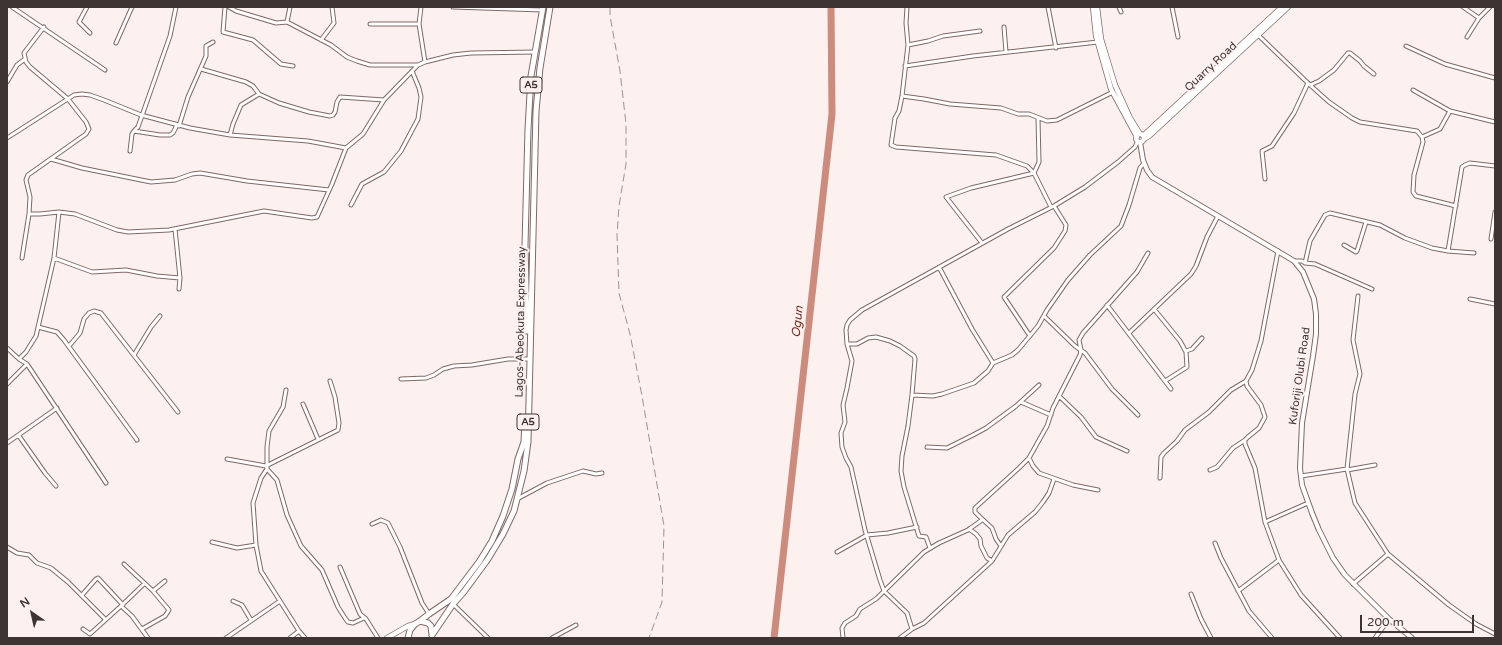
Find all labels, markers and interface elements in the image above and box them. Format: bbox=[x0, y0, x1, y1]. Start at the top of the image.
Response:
street label: Quarry Road bbox=[1182, 39, 1240, 95]
road number: A5 bbox=[520, 77, 542, 93]
street label: Lagos-Abeokuta Expressway bbox=[513, 246, 529, 398]
water label: Ogun bbox=[789, 305, 807, 339]
street label: Kuforiji Olubi Road bbox=[1287, 326, 1313, 426]
road number: A5 bbox=[517, 414, 539, 430]
north arrow bbox=[12, 593, 52, 633]
text: N bbox=[18, 595, 32, 610]
scale bar bbox=[1362, 607, 1476, 633]
text: 200 m bbox=[1367, 615, 1404, 629]

